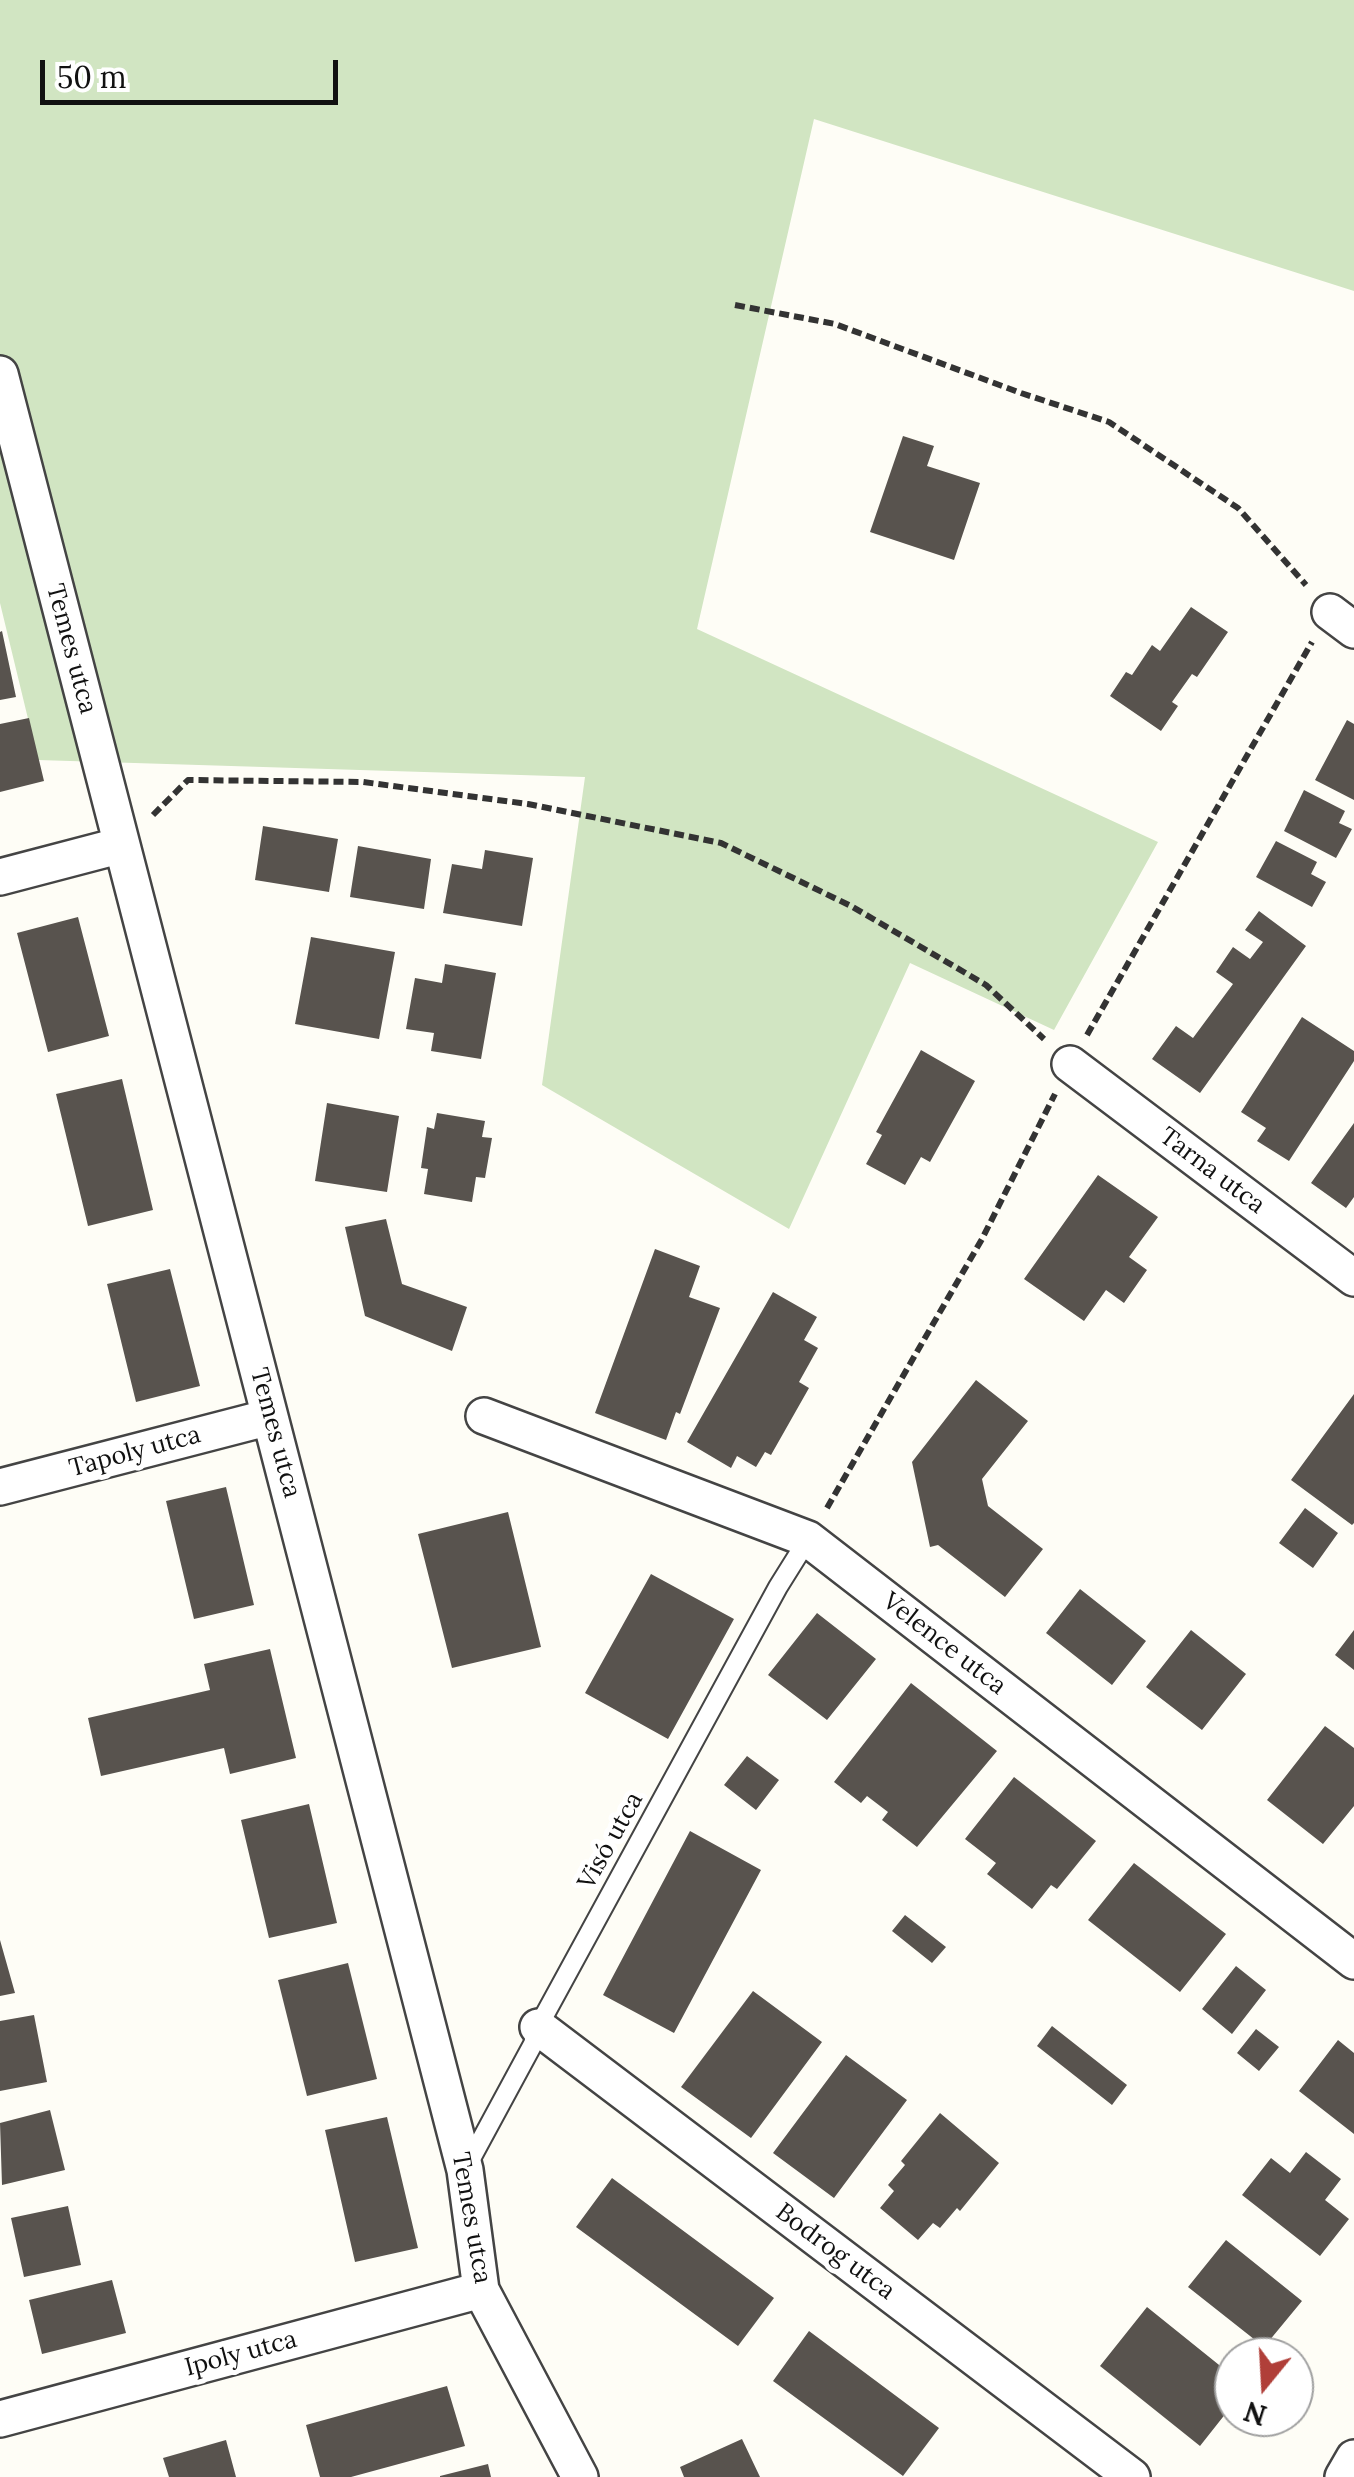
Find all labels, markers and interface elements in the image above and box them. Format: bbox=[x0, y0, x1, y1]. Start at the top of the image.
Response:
scale bar bbox=[45, 40, 342, 102]
text: 50 m bbox=[57, 58, 127, 96]
street label: Temes utca bbox=[39, 581, 103, 717]
street label: Tarna utca bbox=[1153, 1122, 1271, 1220]
street label: Temes utca bbox=[243, 1365, 307, 1501]
street label: Tapoly utca bbox=[66, 1420, 204, 1484]
street label: Velence utca bbox=[876, 1586, 1012, 1702]
street label: Visó utca bbox=[572, 1787, 650, 1895]
street label: Temes utca bbox=[445, 2150, 497, 2286]
street label: Bodrog utca bbox=[769, 2197, 901, 2307]
street label: Ipoly utca bbox=[182, 2325, 300, 2383]
north arrow bbox=[1214, 2337, 1314, 2437]
text: N bbox=[1239, 2393, 1271, 2434]

